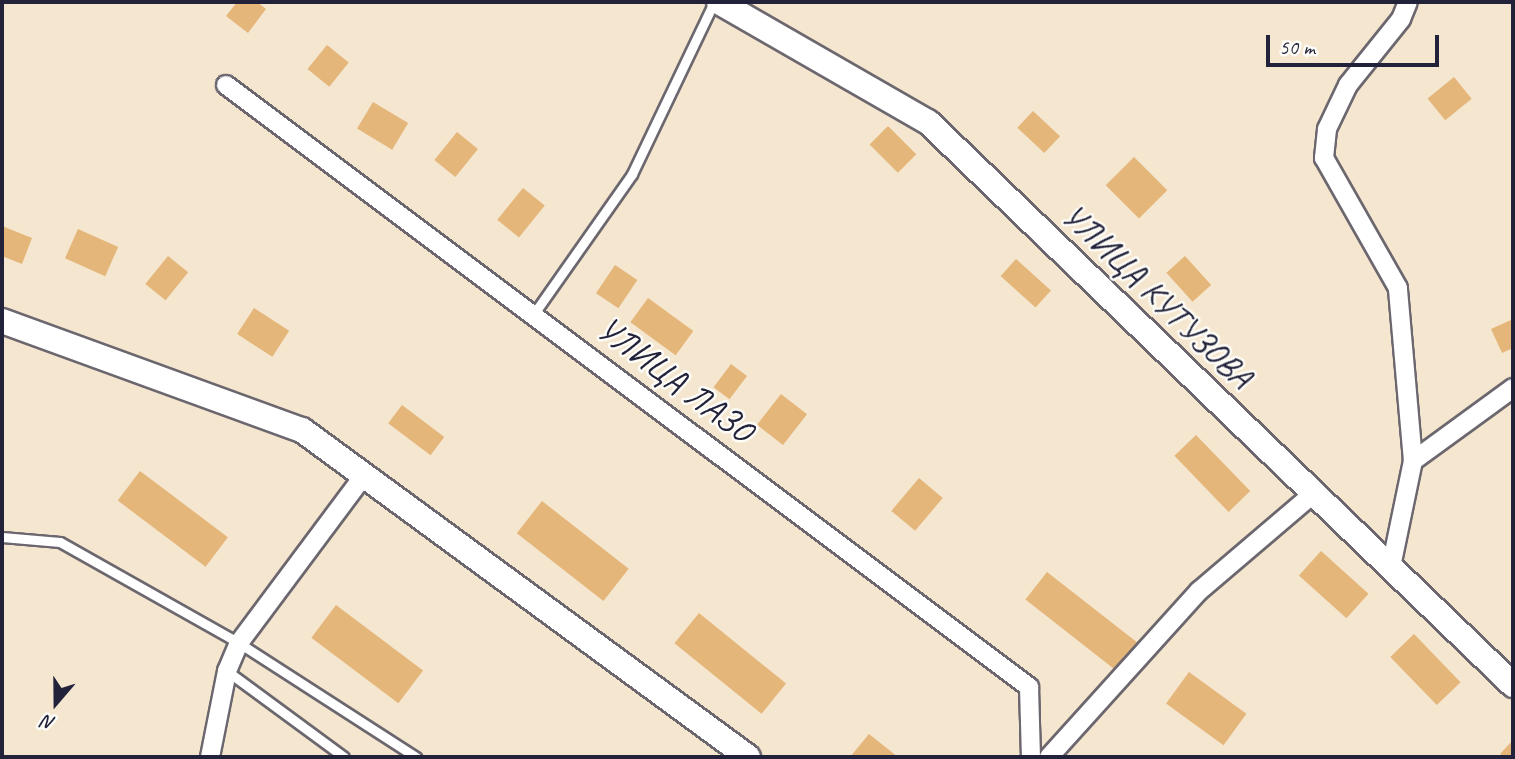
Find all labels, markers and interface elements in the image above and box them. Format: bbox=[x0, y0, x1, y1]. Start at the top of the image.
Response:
scale bar bbox=[1270, 21, 1443, 65]
text: 50 m bbox=[1279, 34, 1315, 60]
street label: УЛИЦА КУТУЗОВА bbox=[1052, 194, 1262, 398]
street label: УЛИЦА ЛАЗО bbox=[590, 309, 760, 451]
north arrow bbox=[21, 668, 91, 738]
text: N bbox=[39, 709, 58, 736]

